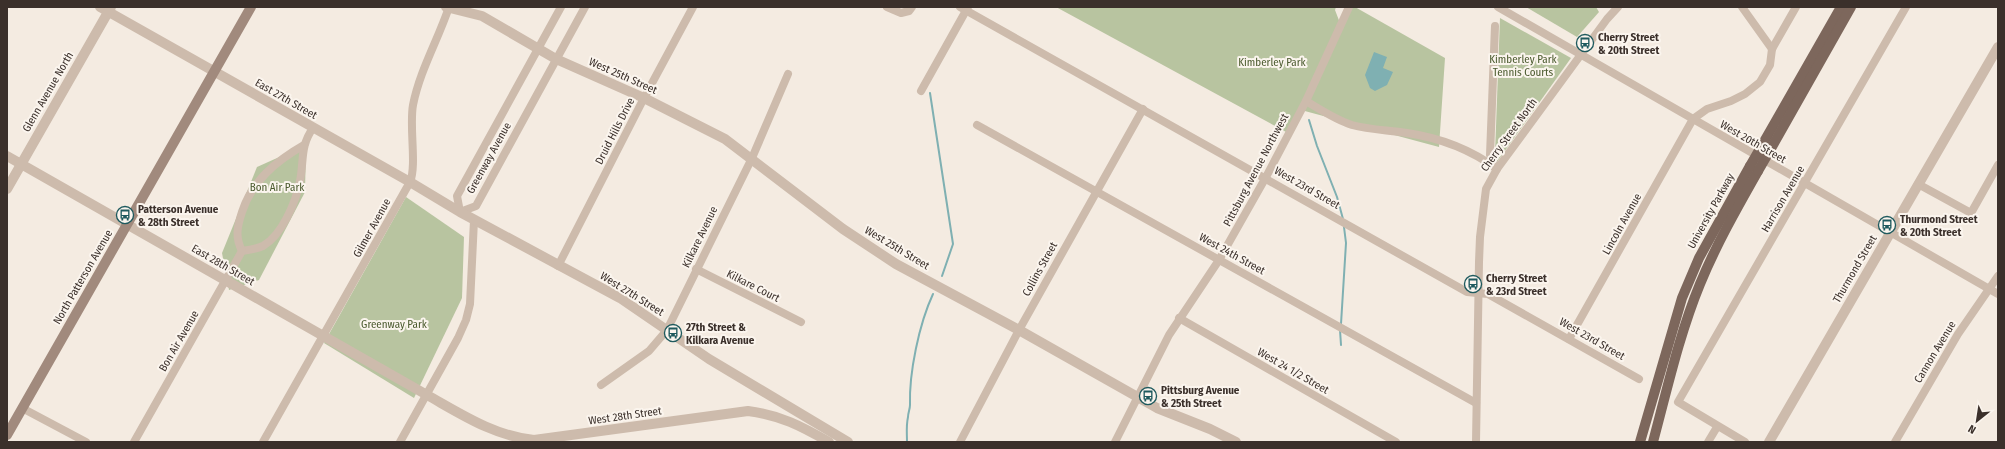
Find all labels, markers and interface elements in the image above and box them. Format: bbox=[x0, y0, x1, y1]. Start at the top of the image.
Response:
place label: Cherry Street & 20th Street bbox=[1598, 31, 1659, 57]
bus stop icon: Cherry Street & 20th Street bbox=[1575, 33, 1595, 53]
street label: Glenn Avenue North bbox=[20, 50, 76, 134]
park label: Kimberley Park Tennis Courts bbox=[1489, 53, 1558, 79]
street label: West 25th Street bbox=[587, 55, 659, 97]
park label: Kimberley Park bbox=[1238, 56, 1307, 69]
street label: East 27th Street bbox=[253, 76, 320, 122]
street label: Druid Hills Drive bbox=[593, 95, 637, 167]
street label: Cherry Street North bbox=[1478, 96, 1540, 174]
street label: Pittsburg Avenue Northwest bbox=[1221, 111, 1291, 229]
street label: West 20th Street bbox=[1718, 118, 1789, 166]
street label: Greenway Avenue bbox=[464, 120, 514, 196]
street label: West 23rd Street bbox=[1272, 164, 1342, 212]
street label: Harrison Avenue bbox=[1759, 164, 1807, 234]
street label: University Parkway bbox=[1685, 171, 1737, 251]
park label: Bon Air Park bbox=[250, 181, 305, 194]
street label: Lincoln Avenue bbox=[1600, 191, 1644, 257]
street label: Gilmer Avenue bbox=[350, 196, 394, 260]
place label: Patterson Avenue & 28th Street bbox=[138, 203, 219, 229]
street label: Kilkare Avenue bbox=[680, 204, 720, 270]
bus stop icon: Patterson Avenue & 28th Street bbox=[115, 205, 135, 225]
place label: Thurmond Street & 20th Street bbox=[1900, 213, 1978, 239]
bus stop icon: Thurmond Street & 20th Street bbox=[1877, 215, 1897, 235]
street label: West 25th Street bbox=[862, 224, 932, 273]
street label: North Patterson Avenue bbox=[51, 227, 115, 327]
street label: West 24th Street bbox=[1197, 231, 1268, 278]
street label: Thurmond Street bbox=[1830, 232, 1880, 305]
street label: Collins Street bbox=[1020, 239, 1060, 298]
street label: East 28th Street bbox=[189, 242, 257, 288]
street label: Kilkare Court bbox=[724, 267, 782, 305]
street label: West 27th Street bbox=[598, 269, 667, 319]
place label: Cherry Street & 23rd Street bbox=[1486, 272, 1547, 298]
bus stop icon: Cherry Street & 23rd Street bbox=[1463, 274, 1483, 294]
street label: Bon Air Avenue bbox=[156, 308, 202, 374]
street label: West 23rd Street bbox=[1557, 315, 1627, 363]
park label: Greenway Park bbox=[361, 318, 428, 331]
street label: Cannon Avenue bbox=[1911, 319, 1959, 385]
place label: 27th Street & Kilkara Avenue bbox=[685, 321, 755, 347]
bus stop icon: 27th Street & Kilkara Avenue bbox=[663, 323, 683, 343]
street label: West 24 1/2 Street bbox=[1255, 345, 1331, 397]
place label: Pittsburg Avenue & 25th Street bbox=[1161, 384, 1240, 410]
bus stop icon: Pittsburg Avenue & 25th Street bbox=[1138, 386, 1158, 406]
north arrow bbox=[1957, 401, 1997, 441]
street label: West 28th Street bbox=[588, 404, 663, 428]
text: N bbox=[1966, 422, 1978, 437]

